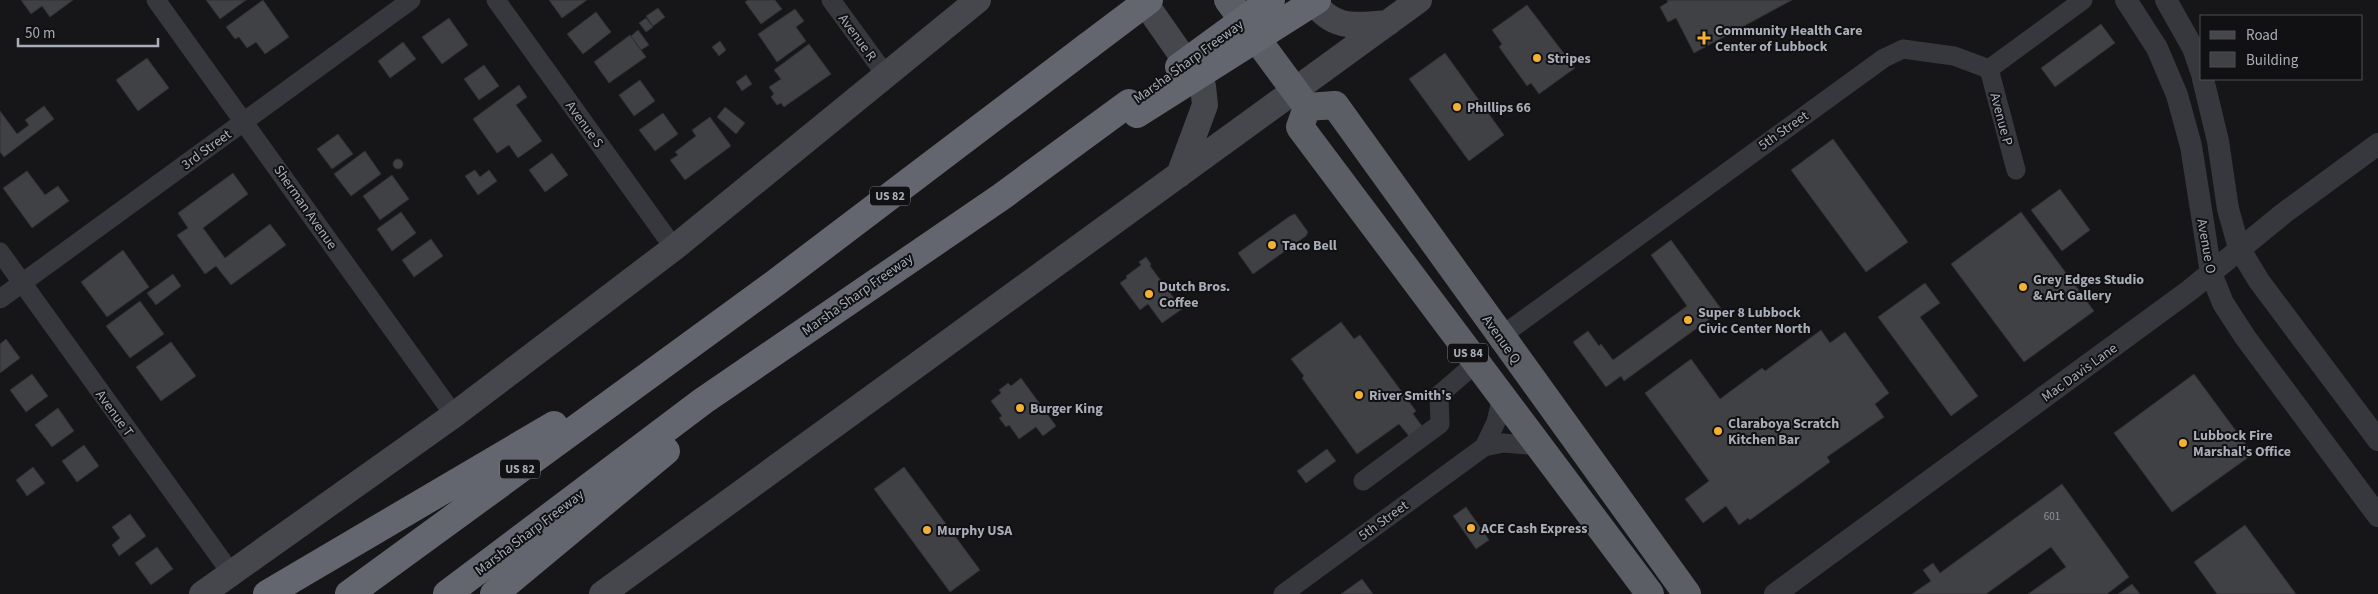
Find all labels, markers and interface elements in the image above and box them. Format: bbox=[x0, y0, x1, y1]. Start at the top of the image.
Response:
street label: Avenue R bbox=[833, 10, 881, 65]
scale bar bbox=[18, 15, 158, 47]
street label: Marsha Sharp Freeway bbox=[1129, 15, 1248, 109]
legend bbox=[2200, 15, 2363, 80]
place label: Community Health Care Center of Lubbock bbox=[1715, 21, 1862, 57]
text: 50 m bbox=[25, 23, 55, 44]
text: Road bbox=[2246, 25, 2278, 46]
marker: Community Health Care Center of Lubbock bbox=[1697, 31, 1711, 45]
place label: Stripes bbox=[1547, 49, 1591, 69]
text: Building bbox=[2246, 50, 2299, 71]
marker: Stripes bbox=[1531, 52, 1543, 64]
street label: Avenue P bbox=[1984, 91, 2018, 148]
street label: Avenue S bbox=[560, 97, 608, 152]
place label: Phillips 66 bbox=[1467, 98, 1531, 118]
marker: Phillips 66 bbox=[1451, 101, 1463, 113]
street label: 5th Street bbox=[1754, 106, 1813, 155]
street label: 3rd Street bbox=[178, 125, 236, 175]
street label: Sherman Avenue bbox=[269, 161, 342, 254]
road number: US 82 bbox=[870, 187, 910, 206]
street label: Avenue O bbox=[2191, 217, 2221, 275]
place label: Taco Bell bbox=[1282, 236, 1337, 256]
marker: Taco Bell bbox=[1266, 239, 1278, 251]
street label: Marsha Sharp Freeway bbox=[798, 249, 918, 341]
place label: Grey Edges Studio & Art Gallery bbox=[2033, 270, 2144, 306]
place label: Dutch Bros. Coffee bbox=[1159, 277, 1230, 313]
marker: Grey Edges Studio & Art Gallery bbox=[2017, 281, 2029, 293]
marker: Dutch Bros. Coffee bbox=[1143, 288, 1155, 300]
place label: Super 8 Lubbock Civic Center North bbox=[1698, 303, 1811, 339]
street label: Avenue Q bbox=[1477, 311, 1525, 368]
marker: Super 8 Lubbock Civic Center North bbox=[1682, 314, 1694, 326]
street label: Mac Davis Lane bbox=[2038, 338, 2122, 407]
road number: US 84 bbox=[1448, 343, 1488, 362]
street label: Avenue T bbox=[90, 386, 138, 441]
place label: River Smith's bbox=[1369, 386, 1451, 406]
marker: River Smith's bbox=[1353, 389, 1365, 401]
place label: Burger King bbox=[1030, 399, 1103, 419]
marker: Burger King bbox=[1014, 402, 1026, 414]
place label: Claraboya Scratch Kitchen Bar bbox=[1728, 414, 1839, 450]
marker: Claraboya Scratch Kitchen Bar bbox=[1712, 425, 1724, 437]
place label: Lubbock Fire Marshal's Office bbox=[2193, 426, 2291, 462]
marker: Lubbock Fire Marshal's Office bbox=[2177, 437, 2189, 449]
road number: US 82 bbox=[500, 459, 540, 478]
street label: Marsha Sharp Freeway bbox=[471, 485, 589, 580]
street label: 5th Street bbox=[1355, 496, 1413, 546]
house number: 601 bbox=[2044, 509, 2060, 524]
place label: ACE Cash Express bbox=[1480, 519, 1587, 539]
place label: Murphy USA bbox=[937, 521, 1013, 541]
marker: ACE Cash Express bbox=[1465, 522, 1477, 534]
marker: Murphy USA bbox=[921, 524, 933, 536]

